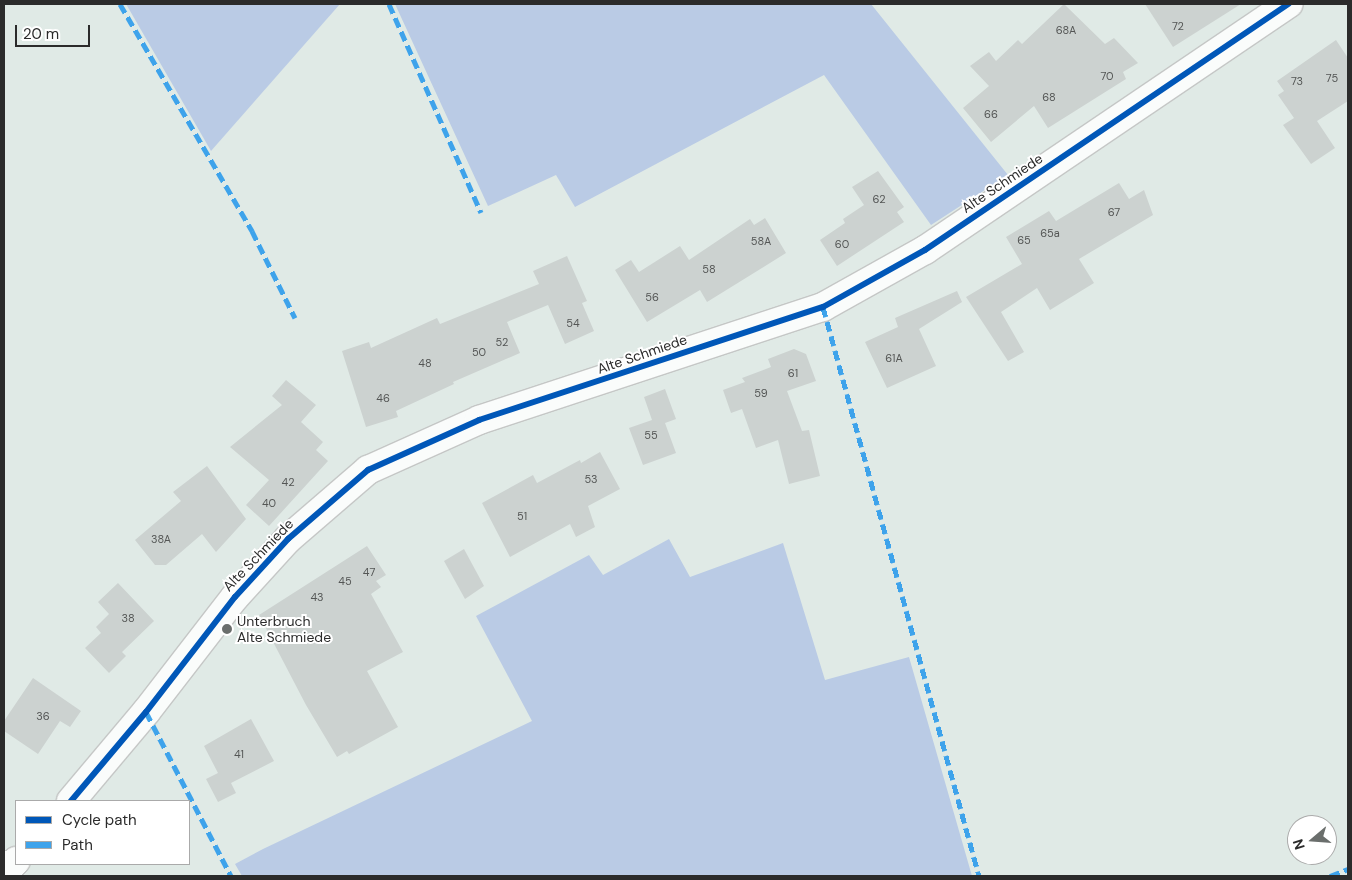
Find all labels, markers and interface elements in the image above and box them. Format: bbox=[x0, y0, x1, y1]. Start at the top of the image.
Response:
scale bar bbox=[18, 15, 92, 47]
house number: 72 bbox=[1172, 19, 1184, 33]
house number: 68A bbox=[1056, 23, 1076, 37]
text: 20 m bbox=[23, 24, 59, 44]
house number: 70 bbox=[1100, 69, 1114, 83]
house number: 75 bbox=[1326, 71, 1338, 85]
house number: 73 bbox=[1291, 74, 1303, 88]
house number: 68 bbox=[1042, 90, 1056, 104]
house number: 66 bbox=[984, 107, 998, 121]
street label: Alte Schmiede bbox=[958, 150, 1046, 216]
house number: 62 bbox=[873, 192, 885, 206]
house number: 67 bbox=[1108, 205, 1120, 219]
house number: 65a bbox=[1040, 226, 1060, 240]
house number: 65 bbox=[1017, 233, 1031, 247]
house number: 58A bbox=[751, 234, 771, 248]
house number: 60 bbox=[835, 237, 849, 251]
house number: 58 bbox=[702, 262, 716, 276]
house number: 56 bbox=[645, 290, 659, 304]
house number: 54 bbox=[566, 316, 580, 330]
street label: Alte Schmiede bbox=[595, 331, 689, 377]
house number: 52 bbox=[496, 335, 508, 349]
house number: 50 bbox=[472, 345, 486, 359]
house number: 61A bbox=[885, 351, 903, 365]
house number: 48 bbox=[418, 356, 432, 370]
house number: 61 bbox=[788, 366, 798, 380]
house number: 59 bbox=[754, 386, 768, 400]
house number: 46 bbox=[376, 391, 390, 405]
house number: 55 bbox=[644, 428, 658, 442]
house number: 53 bbox=[584, 472, 598, 486]
house number: 42 bbox=[281, 475, 295, 489]
house number: 40 bbox=[262, 496, 276, 510]
house number: 51 bbox=[517, 509, 527, 523]
street label: Alte Schmiede bbox=[219, 515, 297, 595]
house number: 38A bbox=[151, 532, 171, 546]
house number: 47 bbox=[363, 565, 375, 579]
house number: 45 bbox=[338, 574, 352, 588]
house number: 43 bbox=[310, 590, 324, 604]
house number: 38 bbox=[121, 611, 135, 625]
place label: Unterbruch Alte Schmiede bbox=[237, 613, 331, 646]
marker: Unterbruch Alte Schmiede bbox=[221, 623, 233, 635]
house number: 36 bbox=[36, 709, 50, 723]
house number: 41 bbox=[234, 747, 244, 761]
legend bbox=[15, 800, 190, 865]
text: Cycle path bbox=[62, 810, 137, 830]
north arrow bbox=[1287, 815, 1337, 865]
text: Path bbox=[62, 835, 93, 855]
text: N bbox=[1289, 837, 1309, 852]

